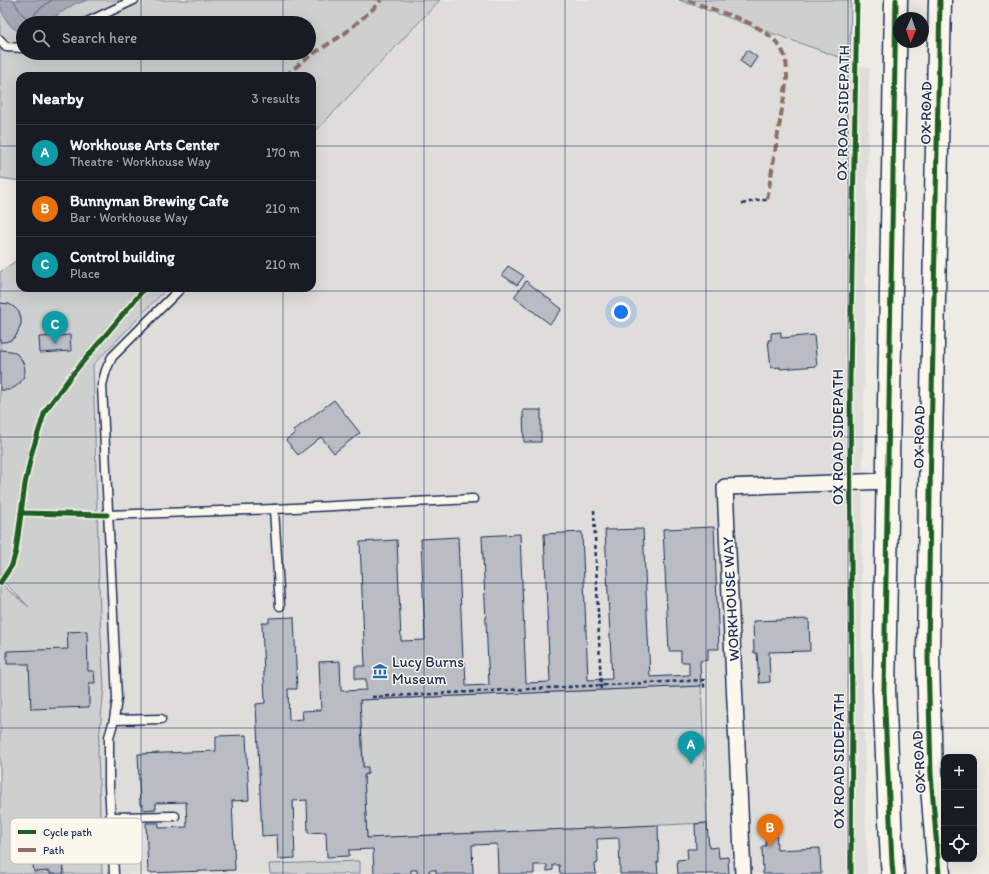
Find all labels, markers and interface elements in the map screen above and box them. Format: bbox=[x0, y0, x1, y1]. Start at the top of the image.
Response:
north arrow bbox=[893, 12, 929, 48]
search box bbox=[16, 16, 316, 60]
icon: search bbox=[30, 27, 52, 49]
text: Search here bbox=[62, 29, 137, 47]
street label: OX ROAD SIDEPATH bbox=[833, 45, 853, 181]
street label: OX ROAD bbox=[916, 81, 936, 145]
text: Nearby bbox=[32, 88, 84, 108]
text: 3 results bbox=[251, 91, 300, 106]
text: Workhouse Arts Center bbox=[70, 136, 219, 154]
text: A bbox=[41, 145, 49, 160]
text: 170 m bbox=[266, 145, 300, 160]
text: Theatre · Workhouse Way bbox=[70, 154, 211, 169]
text: Bunnyman Brewing Cafe bbox=[70, 192, 229, 210]
text: B bbox=[41, 201, 49, 216]
text: 210 m bbox=[265, 201, 300, 216]
text: Bar · Workhouse Way bbox=[70, 210, 188, 225]
text: Control building bbox=[70, 248, 175, 266]
text: C bbox=[41, 257, 49, 272]
text: 210 m bbox=[265, 257, 300, 272]
text: Place bbox=[70, 266, 100, 281]
your location bbox=[611, 302, 631, 322]
pin: C bbox=[42, 311, 68, 344]
street label: OX ROAD SIDEPATH bbox=[829, 369, 847, 505]
street label: OX ROAD bbox=[909, 405, 929, 469]
street label: WORKHOUSE WAY bbox=[719, 536, 743, 662]
place label: Lucy Burns Museum bbox=[392, 653, 464, 688]
museum icon: Lucy Burns Museum bbox=[371, 662, 389, 680]
street label: OX ROAD SIDEPATH bbox=[830, 693, 848, 829]
street label: OX ROAD bbox=[908, 730, 930, 794]
pin: A bbox=[678, 731, 704, 764]
map controls bbox=[941, 754, 977, 862]
button: + bbox=[941, 754, 977, 790]
button: − bbox=[941, 790, 977, 826]
pin: B bbox=[757, 814, 783, 847]
legend bbox=[10, 818, 142, 864]
text: Cycle path bbox=[43, 826, 92, 839]
button: locate bbox=[941, 826, 977, 862]
text: Path bbox=[43, 844, 65, 857]

